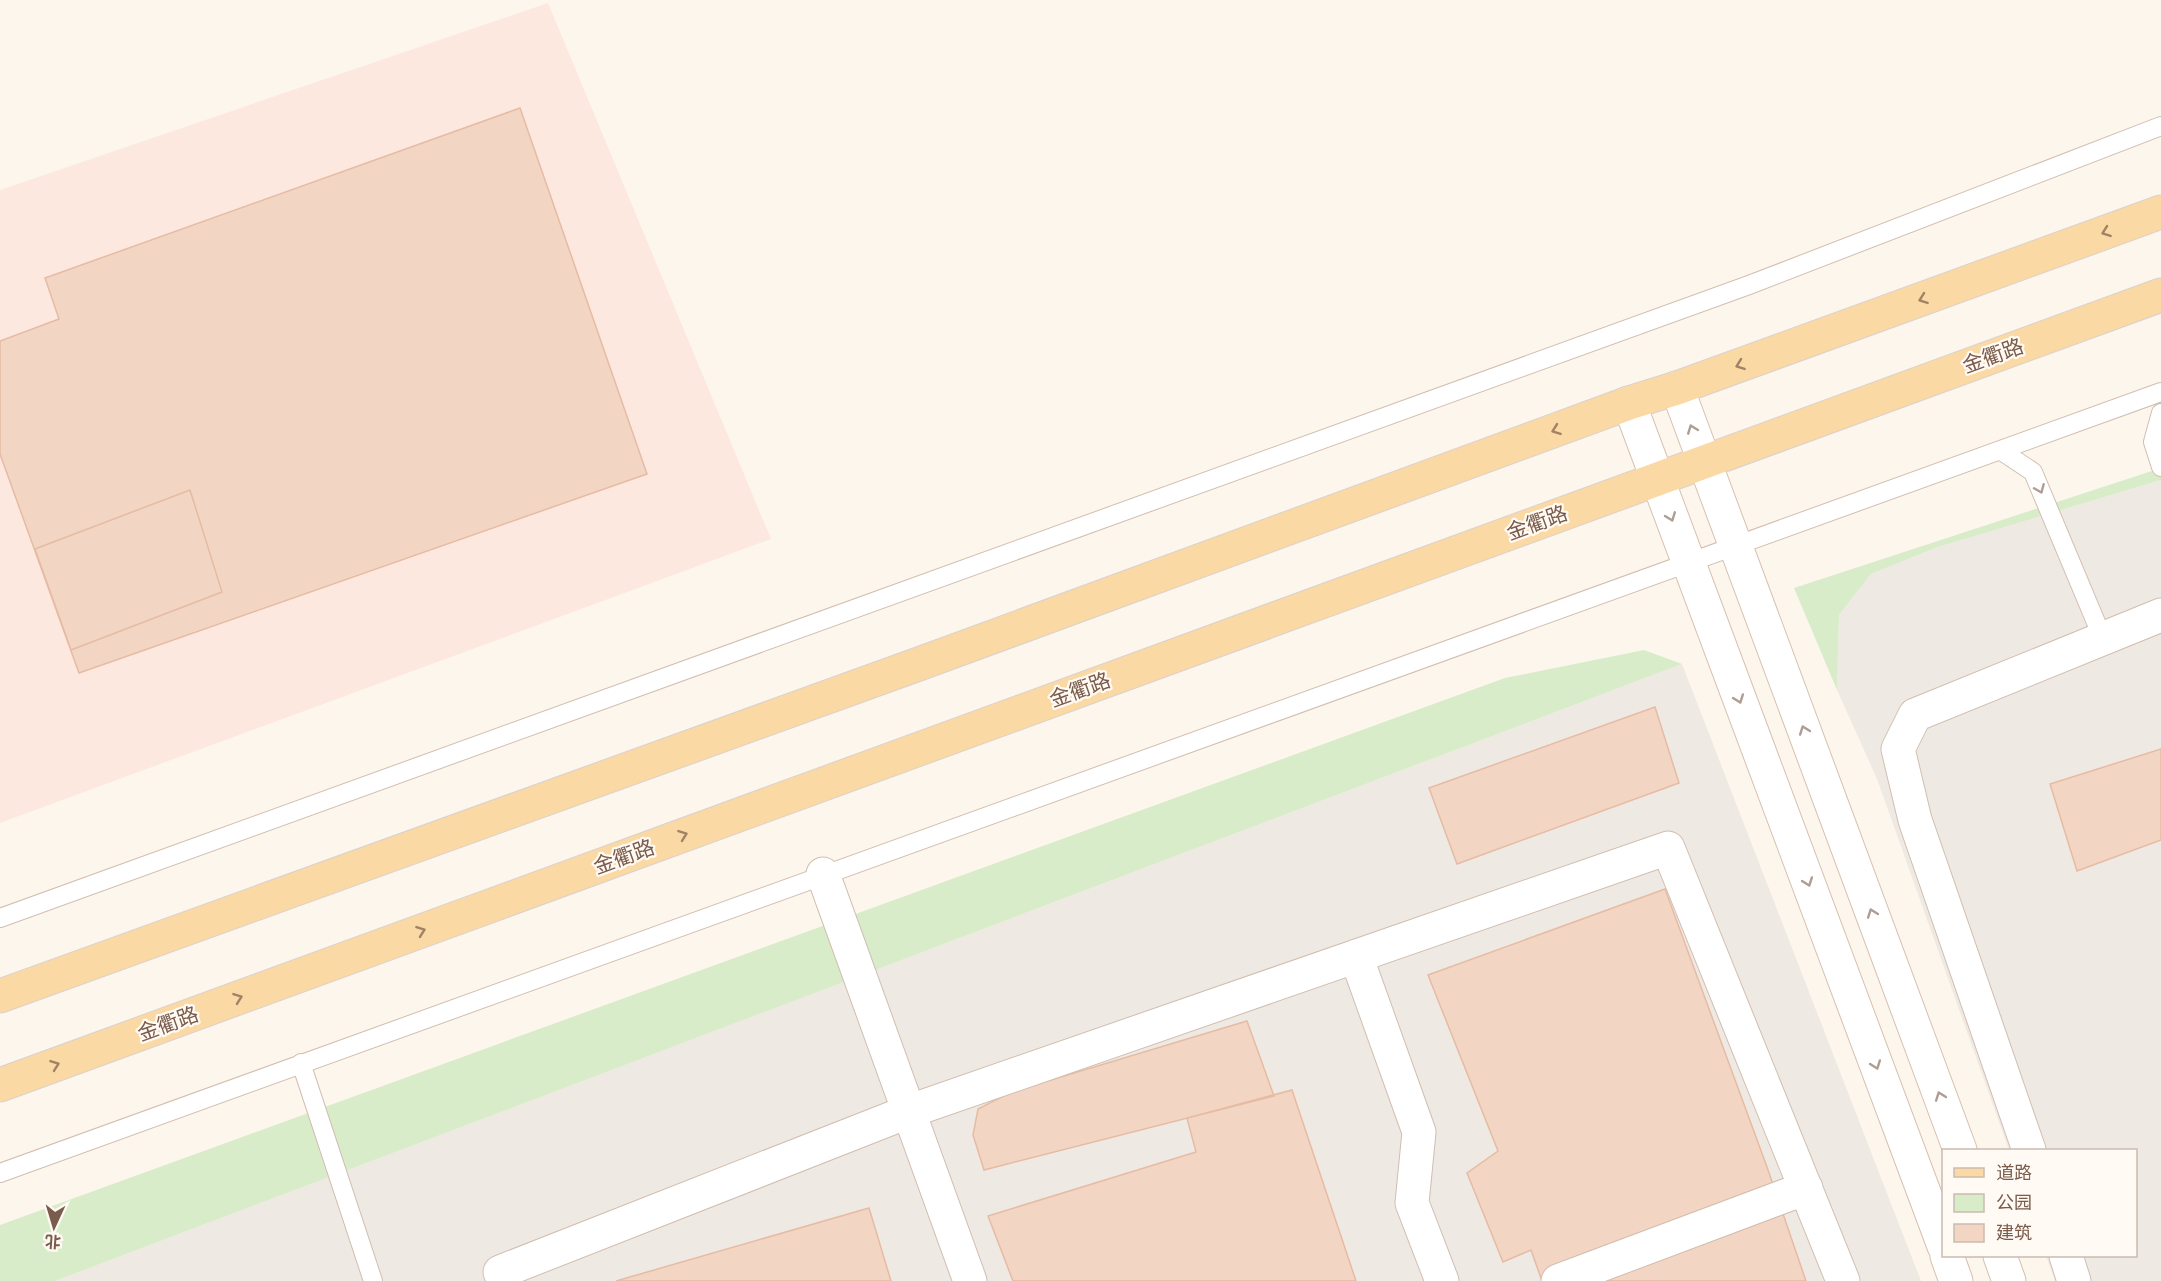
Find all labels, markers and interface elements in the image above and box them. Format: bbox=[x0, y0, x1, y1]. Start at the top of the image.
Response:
one-way arrow bbox=[2101, 225, 2112, 237]
one-way arrow bbox=[1918, 291, 1929, 304]
street label: 金衢路 bbox=[1958, 331, 2027, 379]
one-way arrow bbox=[1735, 358, 1745, 371]
one-way arrow bbox=[1551, 422, 1561, 435]
one-way arrow bbox=[1687, 424, 1700, 435]
one-way arrow bbox=[2033, 483, 2045, 494]
street label: 金衢路 bbox=[1502, 498, 1571, 546]
one-way arrow bbox=[1664, 510, 1676, 521]
street label: 金衢路 bbox=[1045, 665, 1114, 713]
one-way arrow bbox=[1732, 693, 1745, 704]
one-way arrow bbox=[1799, 725, 1811, 736]
one-way arrow bbox=[677, 830, 688, 842]
street label: 金衢路 bbox=[589, 832, 658, 880]
one-way arrow bbox=[1800, 876, 1813, 887]
one-way arrow bbox=[1867, 908, 1879, 919]
one-way arrow bbox=[415, 925, 426, 938]
one-way arrow bbox=[232, 992, 243, 1005]
street label: 金衢路 bbox=[133, 999, 202, 1047]
one-way arrow bbox=[49, 1059, 60, 1072]
one-way arrow bbox=[1868, 1059, 1881, 1070]
one-way arrow bbox=[1935, 1091, 1947, 1102]
legend bbox=[1942, 1149, 2137, 1257]
text: 道路 bbox=[1996, 1160, 2032, 1184]
text: 公园 bbox=[1996, 1190, 2032, 1214]
north arrow bbox=[24, 1197, 84, 1257]
text: 建筑 bbox=[1996, 1220, 2032, 1244]
text: 北 bbox=[44, 1230, 62, 1253]

